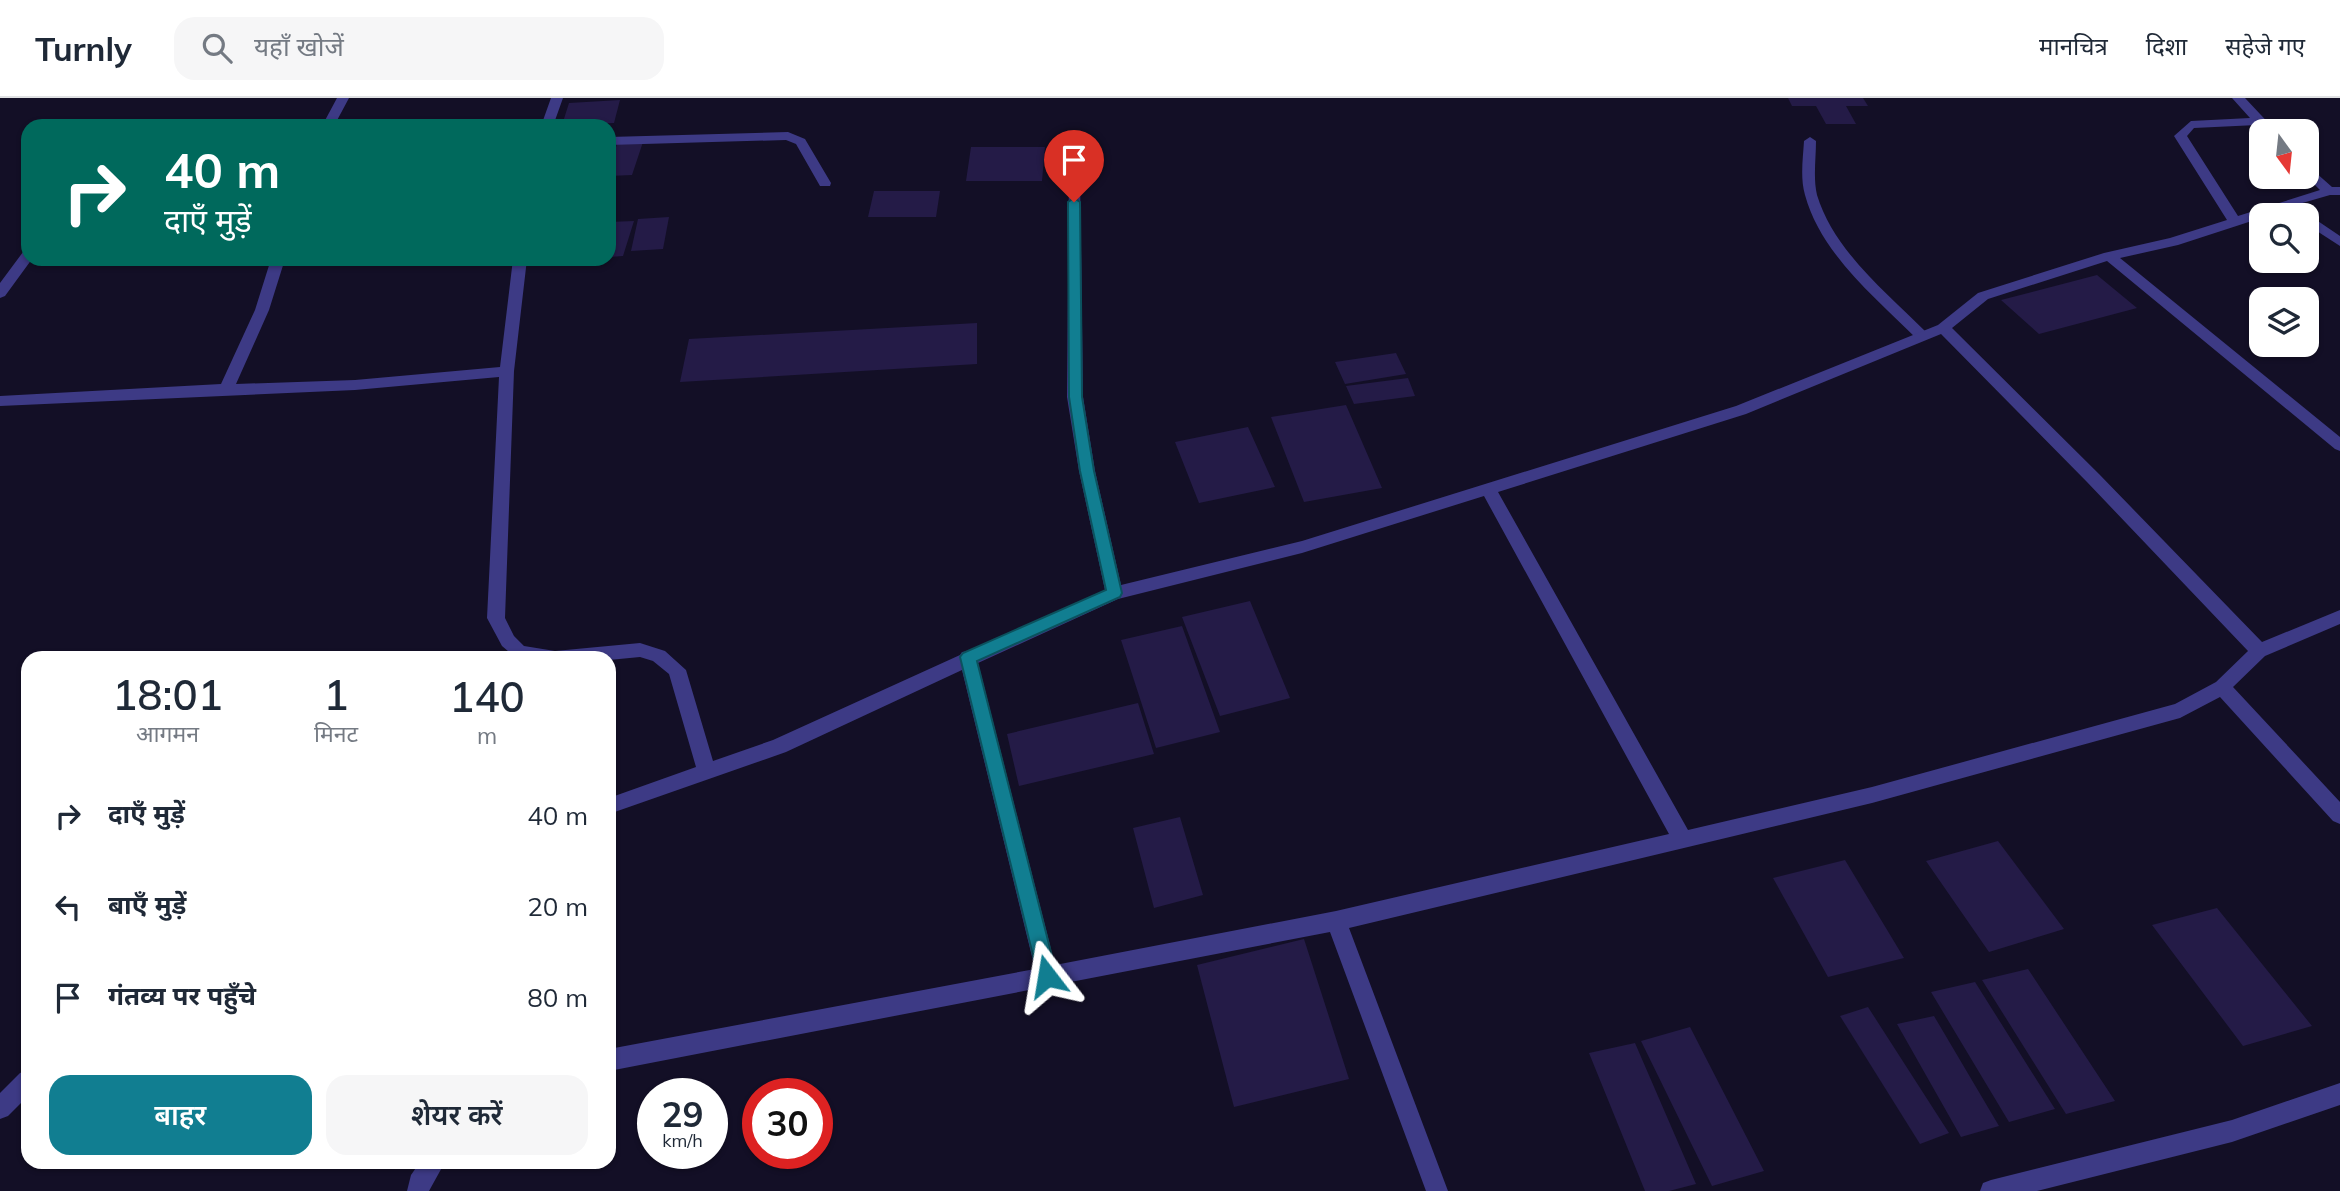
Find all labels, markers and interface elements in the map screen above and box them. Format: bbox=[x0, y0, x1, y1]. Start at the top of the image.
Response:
search box bbox=[174, 17, 664, 80]
text: Turnly bbox=[35, 28, 132, 69]
icon: search bbox=[198, 29, 236, 67]
text: यहाँ खोजें bbox=[254, 30, 344, 63]
text: मानचित्र bbox=[2039, 31, 2108, 61]
text: दिशा bbox=[2146, 31, 2187, 61]
text: सहेजे गए bbox=[2225, 31, 2305, 61]
north arrow bbox=[2249, 119, 2319, 189]
map controls bbox=[2249, 119, 2319, 357]
pin bbox=[1044, 130, 1104, 202]
text: 40 m bbox=[164, 139, 280, 200]
icon: arrive bbox=[1055, 141, 1093, 179]
icon: right bbox=[49, 147, 140, 238]
text: दाएँ मुड़ें bbox=[164, 200, 252, 240]
button: search bbox=[2249, 203, 2319, 273]
button: layers bbox=[2249, 287, 2319, 357]
text: 18:01 bbox=[112, 668, 223, 721]
text: 1 bbox=[323, 668, 349, 721]
text: 140 bbox=[449, 670, 525, 723]
text: आगमन bbox=[136, 719, 199, 748]
text: मिनट bbox=[314, 719, 358, 748]
text: m bbox=[477, 721, 497, 750]
icon: right bbox=[49, 797, 87, 835]
text: दाएँ मुड़ें bbox=[108, 797, 185, 830]
text: 40 m bbox=[527, 799, 588, 832]
icon: left bbox=[49, 888, 87, 926]
text: बाएँ मुड़ें bbox=[108, 888, 186, 921]
text: 20 m bbox=[527, 890, 588, 923]
position arrow bbox=[1010, 939, 1084, 1013]
icon: arrive bbox=[49, 979, 87, 1017]
text: गंतव्य पर पहुँचे bbox=[108, 979, 256, 1012]
text: 80 m bbox=[527, 981, 588, 1014]
button: बाहर bbox=[49, 1075, 312, 1155]
button: शेयर करें bbox=[326, 1075, 588, 1155]
speed limit sign: 30 bbox=[742, 1078, 833, 1169]
text: 29 bbox=[661, 1092, 704, 1136]
text: km/h bbox=[662, 1129, 703, 1152]

